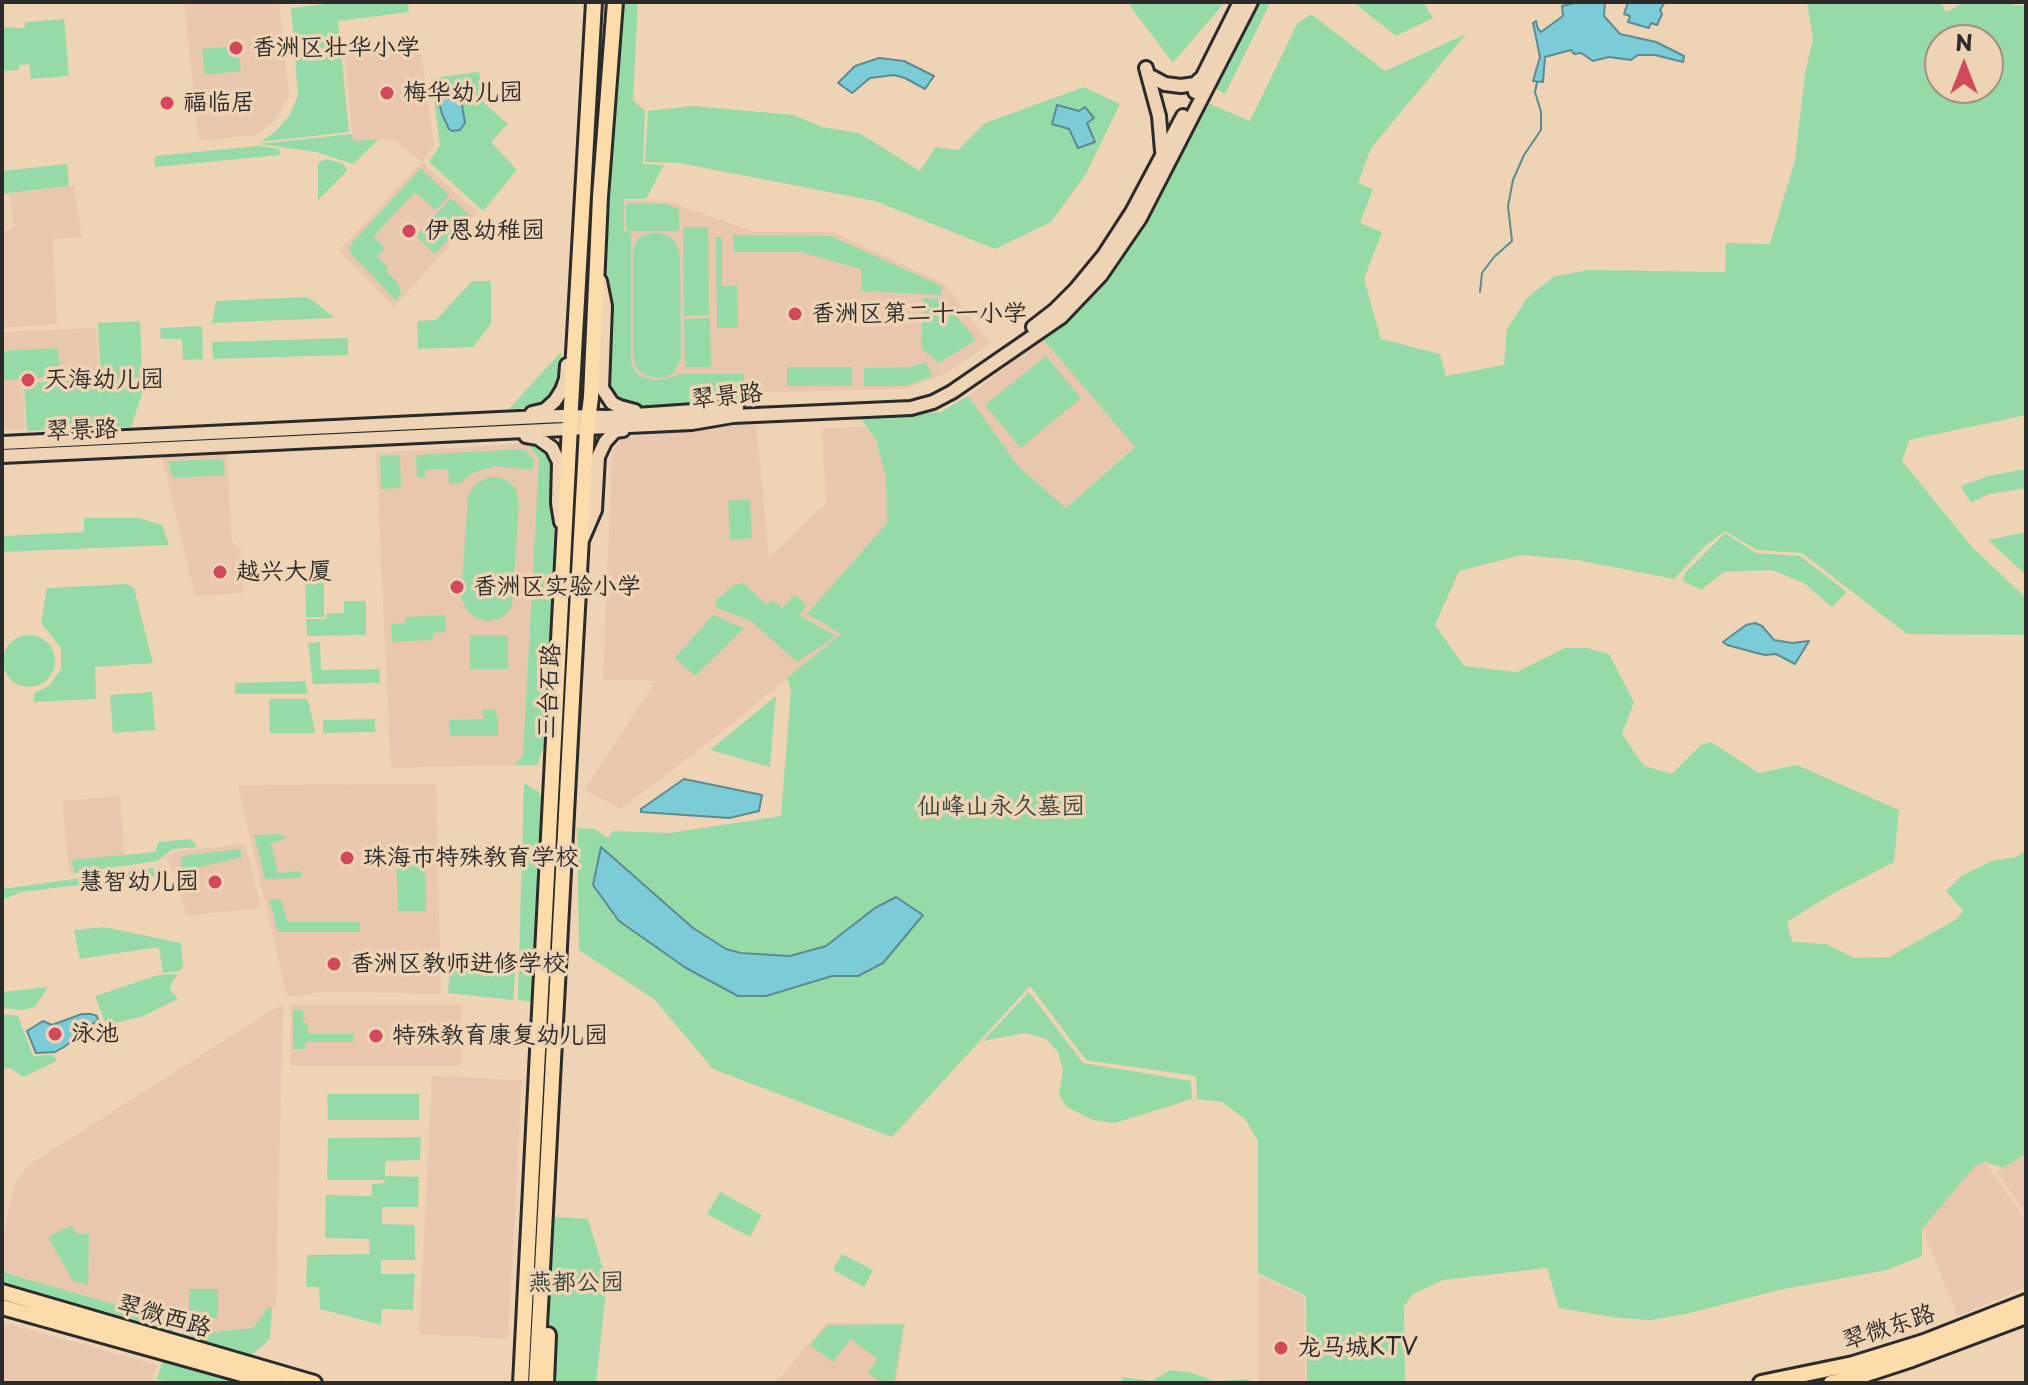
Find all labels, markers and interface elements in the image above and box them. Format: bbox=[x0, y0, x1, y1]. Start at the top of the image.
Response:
north arrow bbox=[1924, 24, 2004, 104]
text: N bbox=[1955, 25, 1973, 58]
place label: 香洲区壮华小学 bbox=[252, 34, 420, 62]
marker: 香洲区壮华小学 bbox=[227, 39, 245, 57]
place label: 梅华幼儿园 bbox=[403, 79, 523, 107]
marker: 梅华幼儿园 bbox=[378, 84, 396, 102]
place label: 福临居 bbox=[183, 89, 255, 117]
marker: 福临居 bbox=[158, 94, 176, 112]
place label: 伊恩幼稚园 bbox=[425, 217, 545, 245]
marker: 伊恩幼稚园 bbox=[400, 222, 418, 240]
place label: 香洲区第二十一小学 bbox=[811, 300, 1027, 328]
marker: 香洲区第二十一小学 bbox=[786, 305, 804, 323]
place label: 天海幼儿园 bbox=[44, 366, 164, 394]
marker: 天海幼儿园 bbox=[19, 371, 37, 389]
street label: 翠景路 bbox=[690, 379, 764, 415]
street label: 翠景路 bbox=[46, 415, 118, 447]
place label: 越兴大厦 bbox=[236, 558, 332, 586]
marker: 越兴大厦 bbox=[211, 563, 229, 581]
place label: 香洲区实验小学 bbox=[473, 573, 641, 601]
marker: 香洲区实验小学 bbox=[448, 578, 466, 596]
street label: 三台石路 bbox=[533, 642, 567, 740]
park label: 仙峰山永久墓园 bbox=[917, 793, 1085, 821]
place label: 珠海市特殊教育学校 bbox=[363, 844, 579, 872]
marker: 珠海市特殊教育学校 bbox=[338, 849, 356, 867]
place label: 慧智幼儿园 bbox=[79, 868, 199, 896]
marker: 慧智幼儿园 bbox=[206, 873, 224, 891]
place label: 香洲区教师进修学校 bbox=[350, 950, 566, 978]
marker: 香洲区教师进修学校 bbox=[325, 955, 343, 973]
place label: 泳池 bbox=[71, 1020, 119, 1048]
place label: 特殊教育康复幼儿园 bbox=[392, 1022, 608, 1050]
marker: 泳池 bbox=[46, 1025, 64, 1043]
marker: 特殊教育康复幼儿园 bbox=[367, 1027, 385, 1045]
park label: 燕都公园 bbox=[528, 1269, 624, 1297]
street label: 翠微西路 bbox=[114, 1290, 214, 1344]
street label: 翠微东路 bbox=[1839, 1299, 1939, 1357]
place label: 龙马城KTV bbox=[1297, 1334, 1418, 1362]
marker: 龙马城KTV bbox=[1272, 1339, 1290, 1357]

